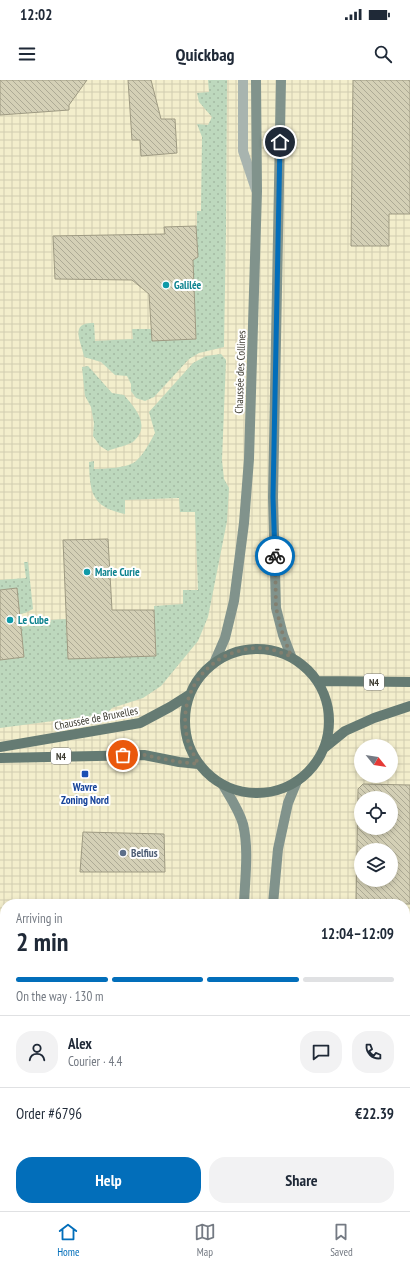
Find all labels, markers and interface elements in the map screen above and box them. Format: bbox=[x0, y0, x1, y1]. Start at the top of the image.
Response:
text: 12:02 bbox=[20, 5, 52, 24]
icon: menu bbox=[16, 43, 38, 65]
text: Quickbag bbox=[175, 43, 235, 66]
icon: search bbox=[372, 43, 394, 65]
pin bbox=[263, 125, 297, 159]
icon: home bbox=[269, 131, 291, 153]
place label: Galilée bbox=[174, 278, 202, 292]
marker: Galilée bbox=[161, 280, 171, 290]
street label: Chaussée des Collines bbox=[232, 330, 248, 414]
courier bbox=[255, 536, 295, 576]
icon: bike bbox=[264, 545, 286, 567]
place label: Marie Curie bbox=[95, 565, 140, 579]
marker: Marie Curie bbox=[82, 567, 92, 577]
place label: Le Cube bbox=[18, 613, 49, 627]
marker: Le Cube bbox=[5, 615, 15, 625]
road number: N4 bbox=[364, 674, 384, 690]
street label: Chaussée de Bruxelles bbox=[53, 703, 139, 733]
pin bbox=[106, 738, 140, 772]
north arrow bbox=[354, 739, 398, 783]
map controls bbox=[354, 739, 398, 887]
icon: bag bbox=[112, 744, 134, 766]
road number: N4 bbox=[51, 748, 71, 764]
marker: Wavre Zoning Nord bbox=[80, 769, 90, 779]
place label: Wavre Zoning Nord bbox=[61, 780, 109, 807]
button: locate bbox=[354, 791, 398, 835]
button: layers bbox=[354, 843, 398, 887]
place label: Belfius bbox=[131, 846, 158, 860]
marker: Belfius bbox=[118, 848, 128, 858]
text: Arriving in bbox=[16, 910, 63, 927]
text: 12:04–12:09 bbox=[321, 924, 394, 943]
text: 2 min bbox=[16, 925, 69, 958]
text: On the way · 130 m bbox=[16, 988, 103, 1005]
button: person bbox=[16, 1031, 58, 1073]
button: chat bbox=[300, 1031, 342, 1073]
button: phone bbox=[352, 1031, 394, 1073]
text: Alex bbox=[68, 1034, 92, 1053]
text: Courier · 4.4 bbox=[68, 1053, 122, 1070]
text: Order #6796 bbox=[16, 1104, 82, 1123]
text: €22.39 bbox=[355, 1104, 394, 1123]
button: Help bbox=[16, 1157, 201, 1203]
button: Share bbox=[209, 1157, 394, 1203]
tab: Home bbox=[57, 1221, 80, 1259]
tab: Map bbox=[194, 1221, 216, 1259]
tab: Saved bbox=[330, 1221, 353, 1259]

